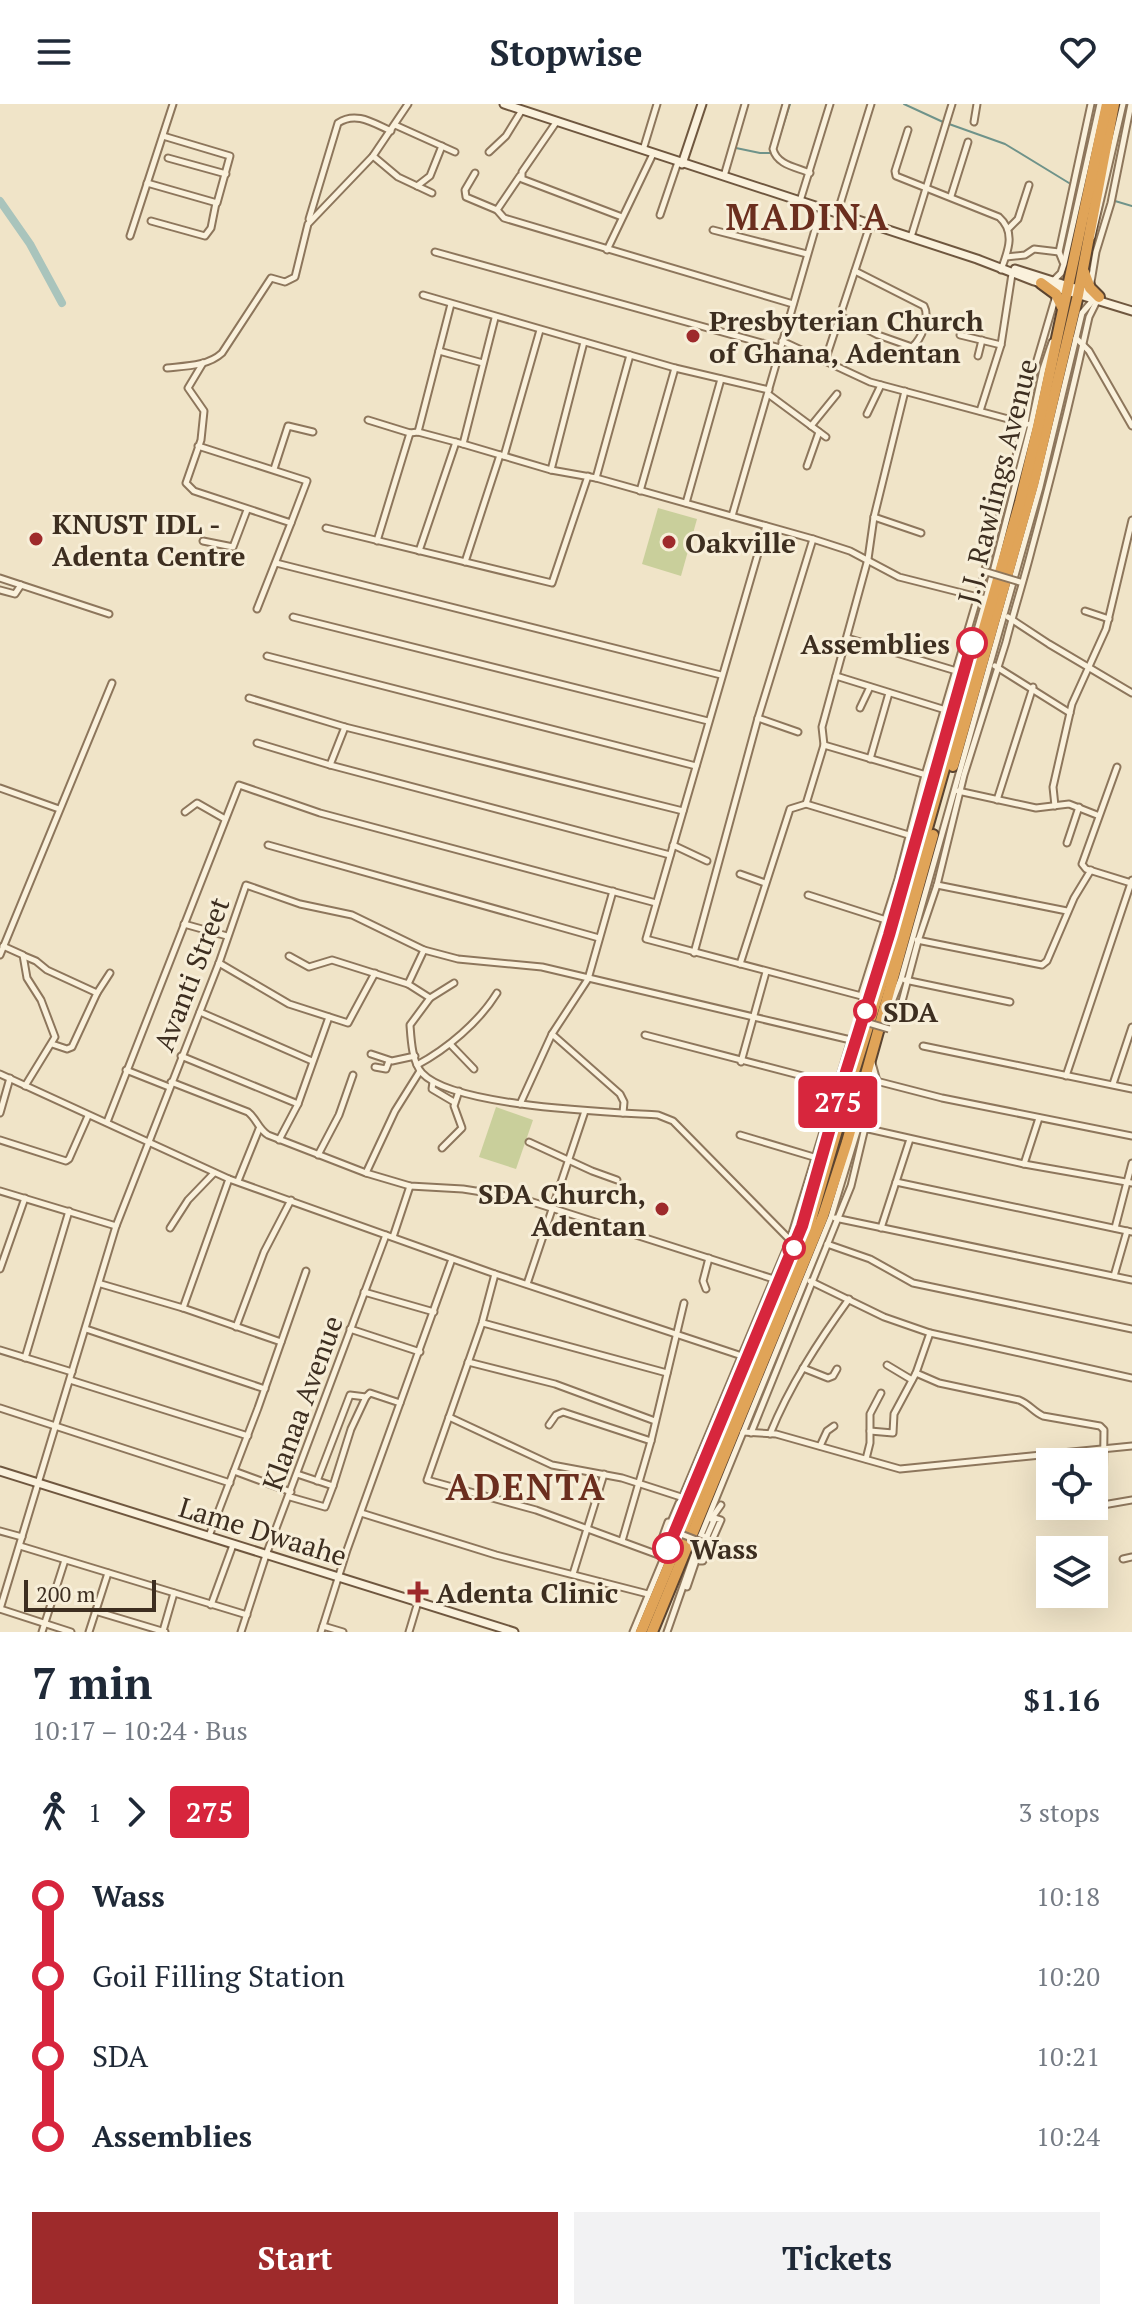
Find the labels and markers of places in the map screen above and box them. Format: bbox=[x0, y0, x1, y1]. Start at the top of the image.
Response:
place label: Presbyterian Church of Ghana, Adentan bbox=[709, 302, 984, 371]
marker: Presbyterian Church of Ghana, Adentan bbox=[684, 327, 702, 345]
place label: KNUST IDL - Adenta Centre bbox=[52, 505, 246, 574]
place label: Oakville bbox=[685, 524, 796, 561]
marker: KNUST IDL - Adenta Centre bbox=[27, 530, 45, 548]
marker: Oakville bbox=[660, 533, 678, 551]
place label: Assemblies bbox=[801, 625, 950, 662]
marker: Assemblies bbox=[957, 628, 987, 658]
place label: SDA bbox=[883, 993, 939, 1030]
marker: SDA bbox=[854, 1000, 876, 1022]
place label: SDA Church, Adentan bbox=[478, 1175, 646, 1244]
marker: SDA Church, Adentan bbox=[653, 1200, 671, 1218]
unlabelled marker bbox=[783, 1237, 805, 1259]
place label: Wass bbox=[690, 1530, 758, 1567]
marker: Wass bbox=[653, 1533, 683, 1563]
place label: Adenta Clinic bbox=[436, 1574, 618, 1611]
marker: Adenta Clinic bbox=[407, 1581, 429, 1603]

